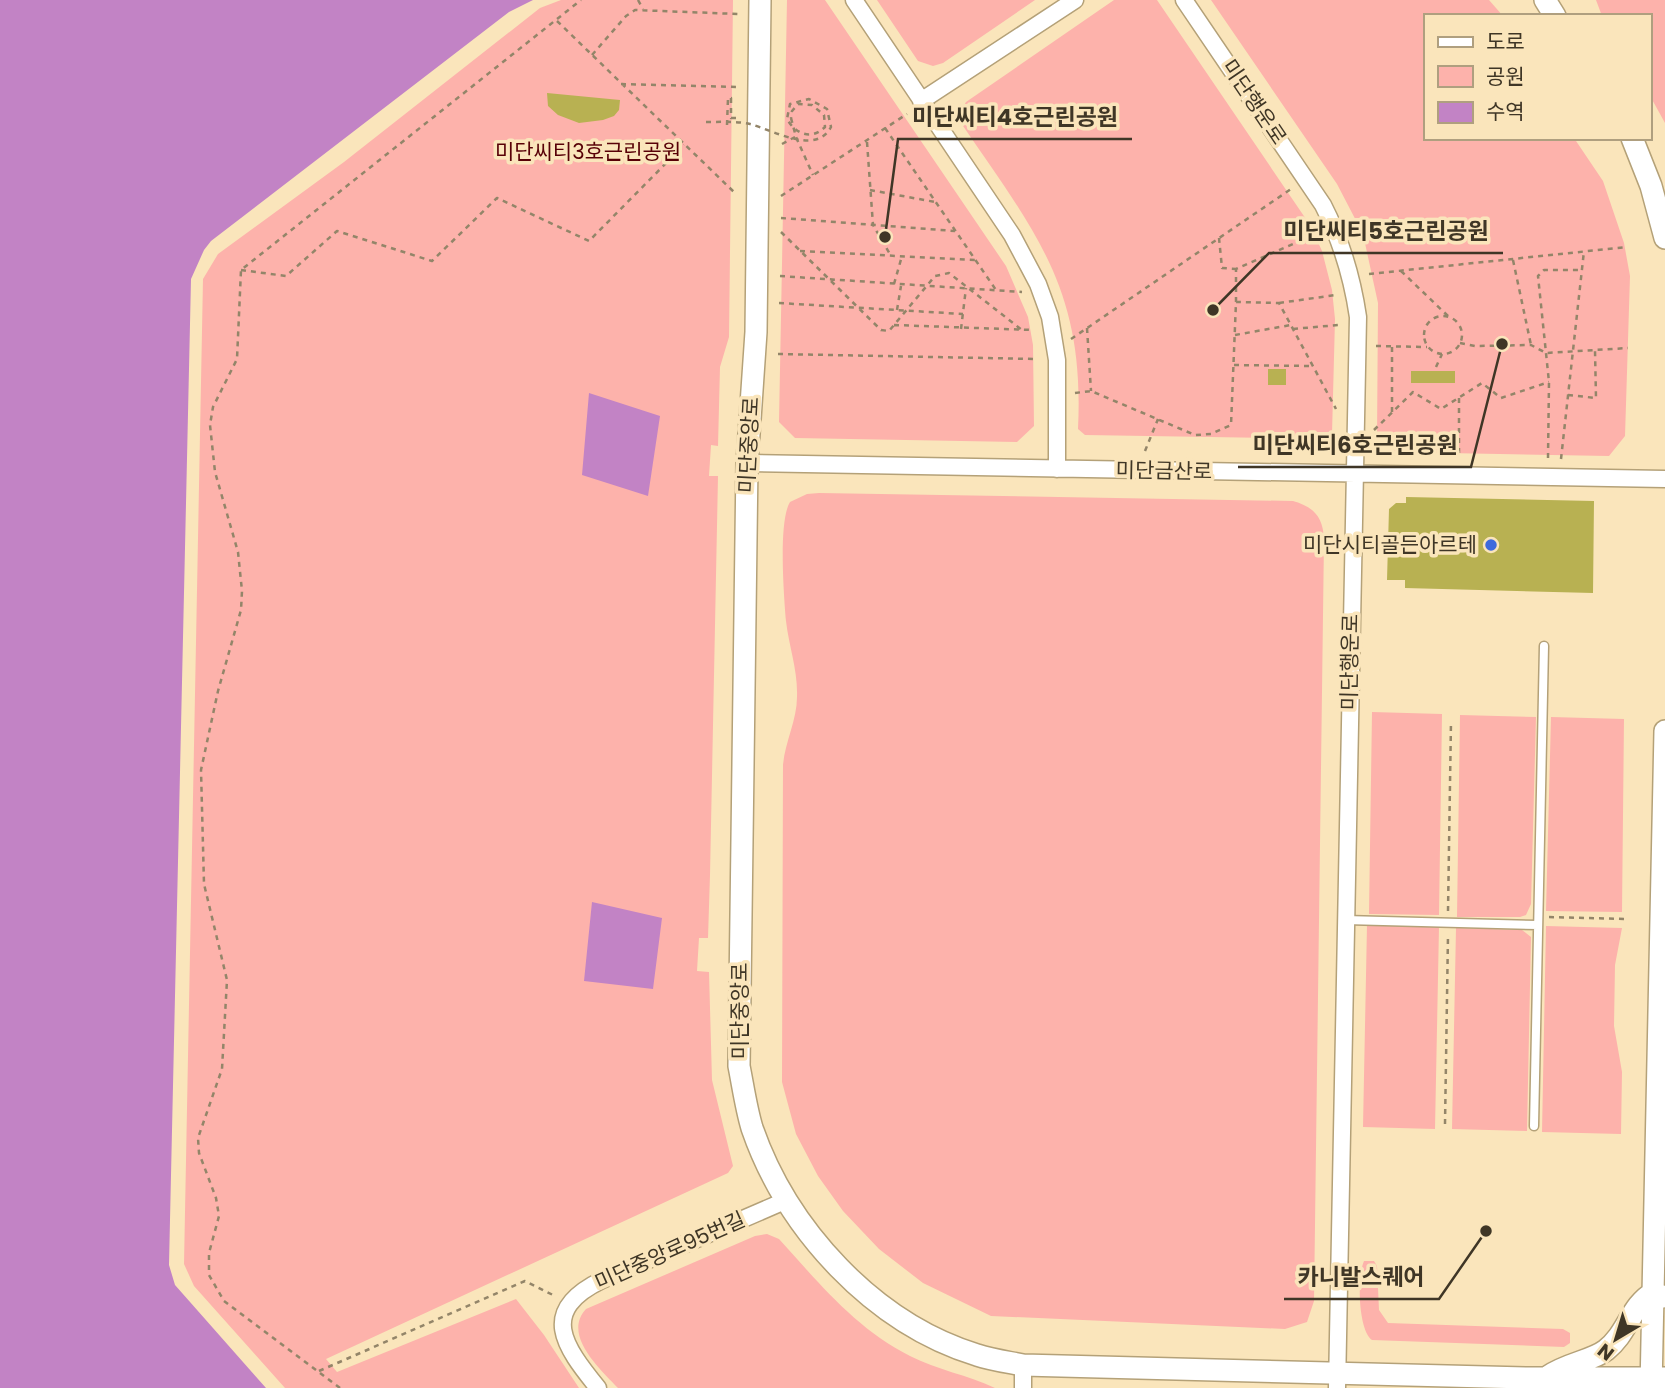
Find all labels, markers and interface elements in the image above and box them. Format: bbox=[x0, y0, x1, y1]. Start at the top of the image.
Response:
legend bbox=[1424, 14, 1651, 140]
text: 도로 bbox=[1486, 27, 1525, 56]
street label: 미단행운로 bbox=[1215, 54, 1293, 150]
text: 공원 bbox=[1486, 62, 1525, 91]
callout: 미단씨티4호근린공원 bbox=[898, 95, 1132, 139]
text: 수역 bbox=[1486, 97, 1525, 126]
text: 미단씨티4호근린공원 bbox=[912, 101, 1118, 133]
park label: 미단씨티3호근린공원 bbox=[495, 137, 681, 166]
callout: 미단씨티5호근린공원 bbox=[1269, 209, 1503, 253]
text: 미단씨티5호근린공원 bbox=[1283, 215, 1489, 247]
street label: 미단중앙로 bbox=[731, 396, 766, 494]
callout: 미단씨티6호근린공원 bbox=[1238, 423, 1471, 467]
text: 미단씨티6호근린공원 bbox=[1252, 429, 1458, 461]
street label: 미단금산로 bbox=[1115, 455, 1213, 486]
place label: 미단시티골든아르테 bbox=[1303, 530, 1477, 559]
marker: 미단시티골든아르테 bbox=[1483, 537, 1499, 553]
street label: 미단행운로 bbox=[1334, 613, 1365, 711]
street label: 미단중앙로 bbox=[725, 963, 754, 1059]
street label: 미단중앙로95번길 bbox=[590, 1204, 750, 1297]
callout: 카니발스퀘어 bbox=[1284, 1255, 1439, 1299]
text: 카니발스퀘어 bbox=[1298, 1261, 1424, 1293]
north arrow bbox=[1581, 1304, 1651, 1374]
text: N bbox=[1592, 1337, 1620, 1367]

